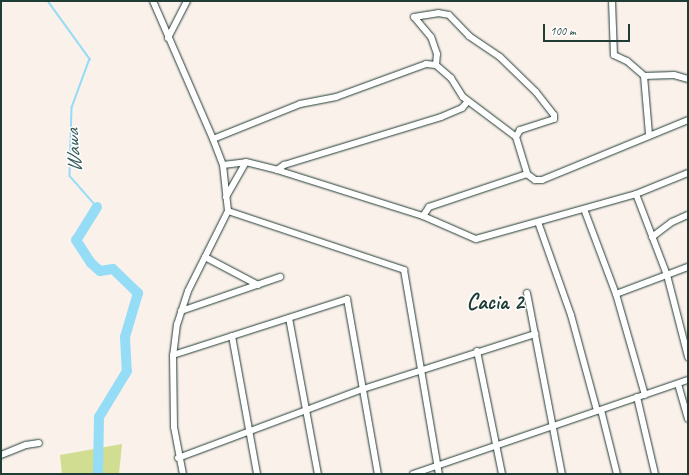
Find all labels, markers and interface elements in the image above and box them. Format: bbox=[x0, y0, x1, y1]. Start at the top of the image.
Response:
scale bar bbox=[545, 16, 632, 42]
text: 100 m bbox=[550, 23, 576, 39]
water label: Wawa bbox=[59, 128, 87, 174]
district label: Cacia 2 bbox=[466, 290, 524, 316]

